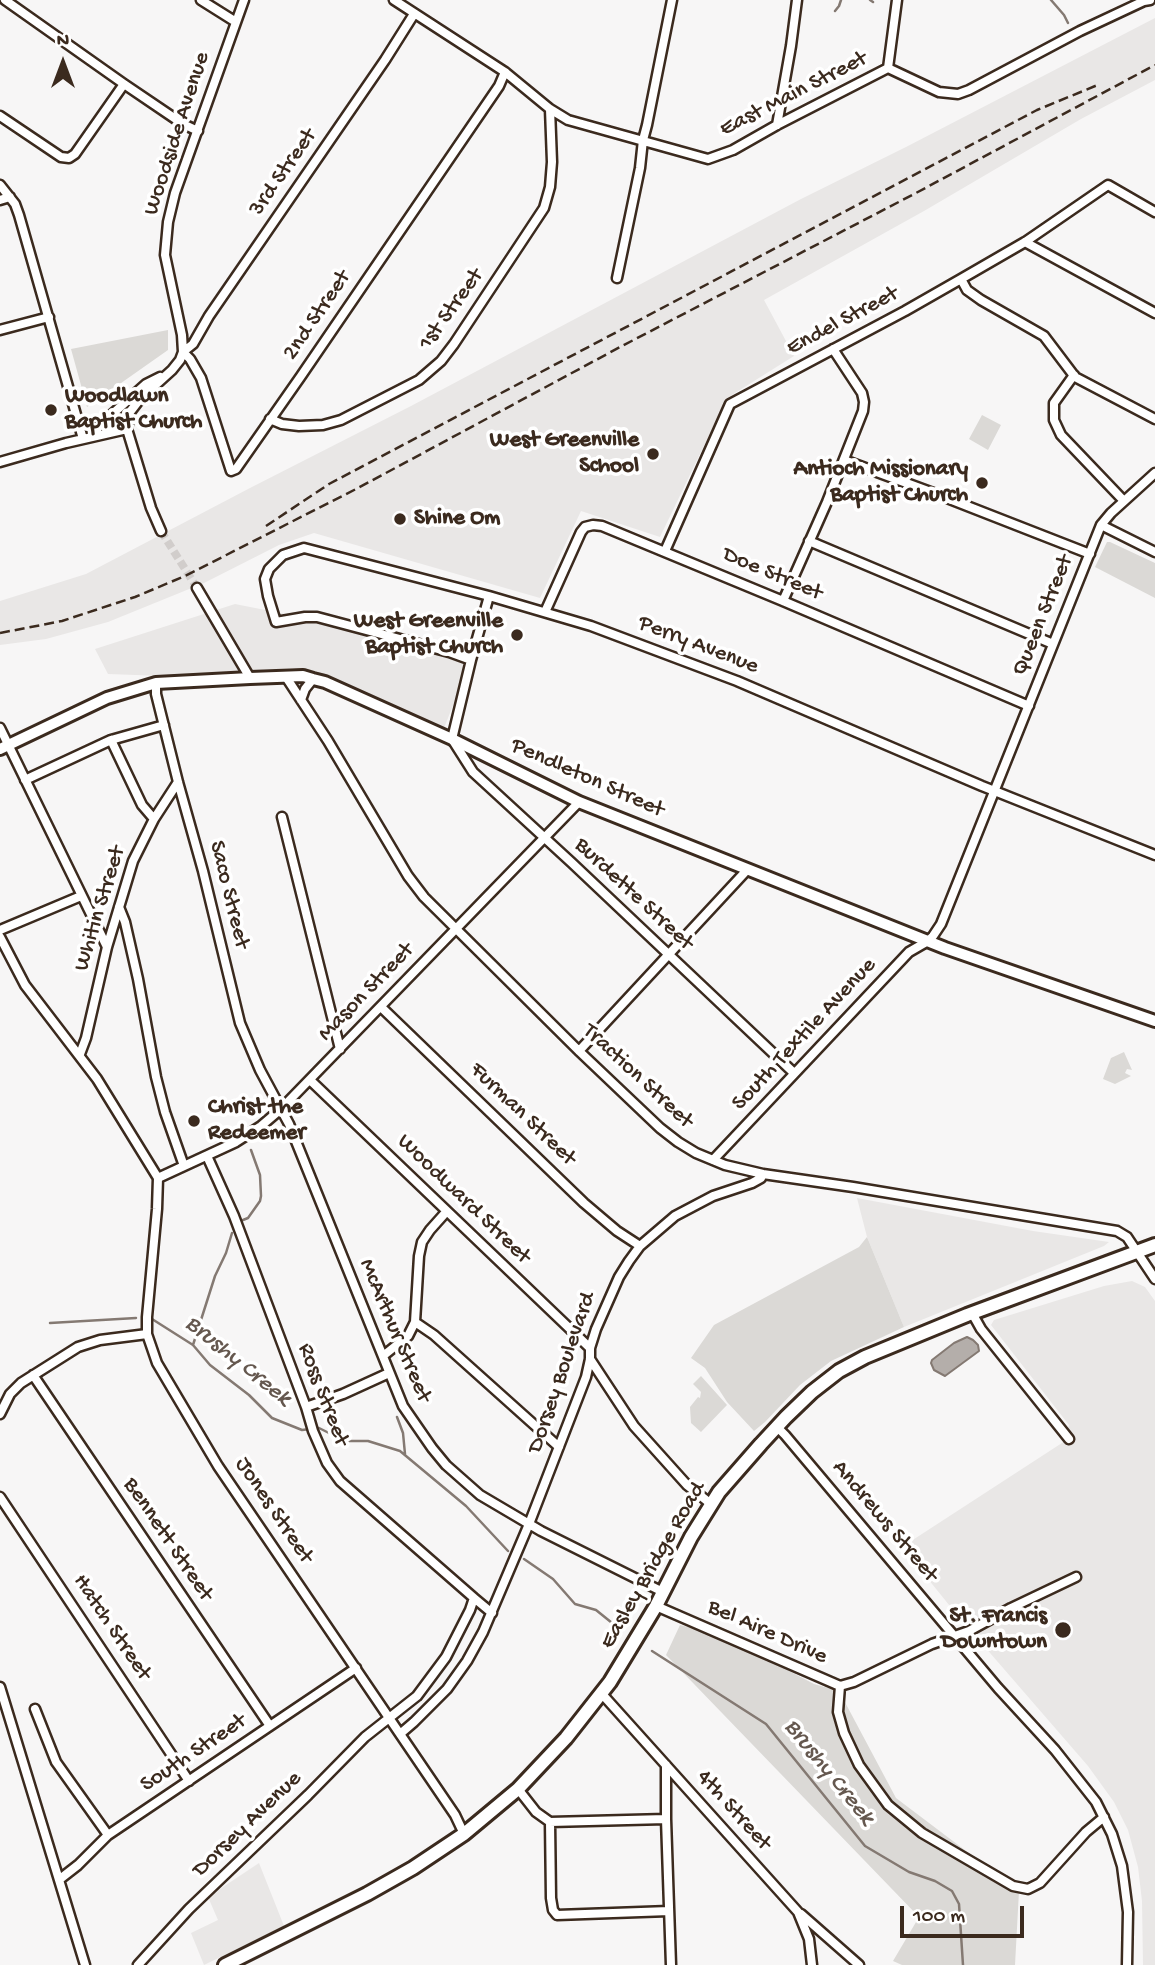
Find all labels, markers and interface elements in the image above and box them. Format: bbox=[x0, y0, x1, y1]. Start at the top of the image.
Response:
north arrow bbox=[28, 28, 98, 98]
text: N bbox=[57, 30, 69, 53]
street label: East Main Street bbox=[716, 46, 872, 144]
street label: Woodside Avenue bbox=[139, 49, 217, 219]
street label: 3rd Street bbox=[244, 124, 324, 222]
street label: 1st Street bbox=[413, 264, 491, 356]
street label: 2nd Street bbox=[278, 266, 358, 366]
street label: Endel Street bbox=[782, 281, 904, 363]
place label: Woodlawn Baptist Church bbox=[65, 383, 202, 437]
marker: Woodlawn Baptist Church bbox=[43, 402, 59, 418]
place label: West Greenville School bbox=[490, 427, 639, 481]
marker: West Greenville School bbox=[645, 446, 661, 462]
place label: Antioch Missionary Baptist Church bbox=[794, 456, 968, 510]
marker: Antioch Missionary Baptist Church bbox=[974, 475, 990, 491]
place label: Shine Om bbox=[414, 505, 500, 533]
marker: Shine Om bbox=[392, 511, 408, 527]
street label: Doe Street bbox=[718, 542, 826, 608]
street label: Queen Street bbox=[1007, 552, 1081, 680]
place label: West Greenville Baptist Church bbox=[354, 608, 503, 662]
street label: Perry Avenue bbox=[634, 610, 762, 682]
marker: West Greenville Baptist Church bbox=[509, 627, 525, 643]
street label: Pendleton Street bbox=[506, 733, 668, 825]
street label: Burdette Street bbox=[567, 833, 699, 957]
street label: Saco Street bbox=[201, 838, 255, 952]
street label: Whitin Street bbox=[69, 843, 133, 975]
street label: Mason Street bbox=[313, 938, 421, 1048]
street label: South Textile Avenue bbox=[727, 953, 883, 1117]
street label: Traction Street bbox=[576, 1019, 698, 1135]
street label: Furman Street bbox=[463, 1057, 581, 1173]
place label: Christ the Redeemer bbox=[208, 1094, 305, 1148]
marker: Christ the Redeemer bbox=[186, 1113, 202, 1129]
street label: Woodward Street bbox=[390, 1129, 536, 1271]
street label: McArthur Street bbox=[351, 1255, 437, 1407]
street label: Dorsey Boulevard bbox=[523, 1289, 603, 1457]
water label: Brushy Creek bbox=[178, 1310, 296, 1414]
street label: Ross Street bbox=[290, 1340, 354, 1450]
street label: Jones Street bbox=[227, 1453, 319, 1569]
street label: Andrews Street bbox=[825, 1455, 943, 1589]
street label: Bennett Street bbox=[116, 1473, 218, 1607]
street label: Easley Bridge Road bbox=[595, 1478, 713, 1654]
street label: Hatch Street bbox=[65, 1570, 157, 1686]
street label: Bel Aire Drive bbox=[703, 1594, 831, 1672]
place label: St. Francis Downtown bbox=[941, 1603, 1047, 1657]
marker: St. Francis Downtown bbox=[1053, 1620, 1073, 1640]
street label: South Street bbox=[136, 1708, 252, 1800]
water label: Brushy Creek bbox=[776, 1714, 880, 1832]
street label: 4th Street bbox=[689, 1765, 777, 1857]
street label: Dorsey Avenue bbox=[188, 1766, 308, 1884]
scale bar bbox=[903, 1892, 1027, 1936]
text: 100 m bbox=[913, 1905, 965, 1930]

